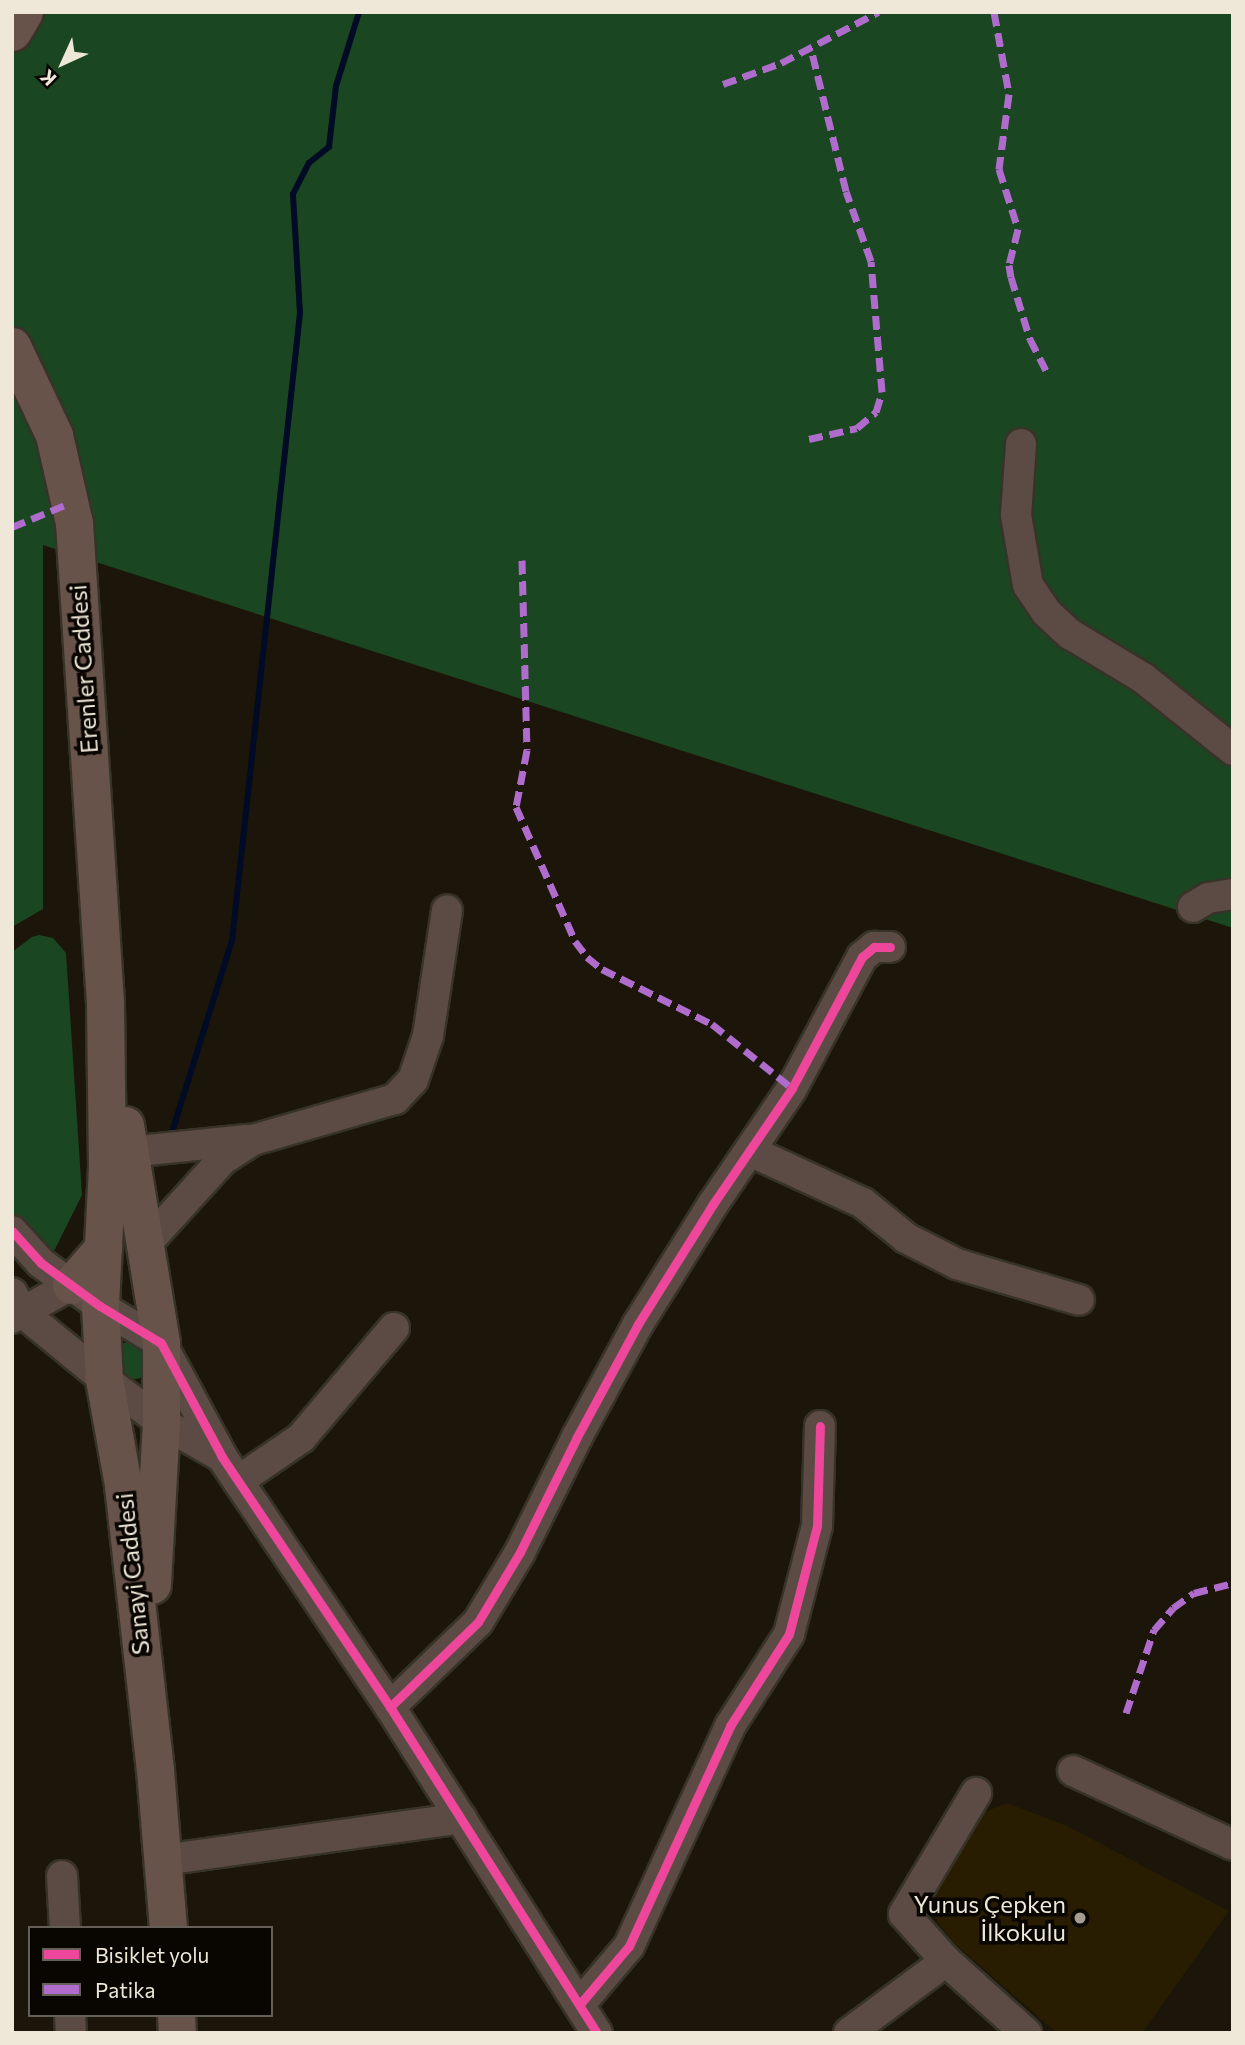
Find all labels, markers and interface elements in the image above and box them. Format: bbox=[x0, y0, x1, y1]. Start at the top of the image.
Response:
north arrow bbox=[28, 28, 98, 98]
text: K bbox=[35, 65, 61, 91]
street label: Erenler Caddesi bbox=[63, 584, 103, 754]
street label: Sanayi Caddesi bbox=[109, 1492, 155, 1656]
place label: Yunus Çepken İlkokulu bbox=[914, 1890, 1066, 1946]
marker: Yunus Çepken İlkokulu bbox=[1072, 1910, 1088, 1926]
legend bbox=[28, 1926, 273, 2017]
text: Bisiklet yolu bbox=[95, 1942, 209, 1967]
text: Patika bbox=[95, 1977, 156, 2002]

